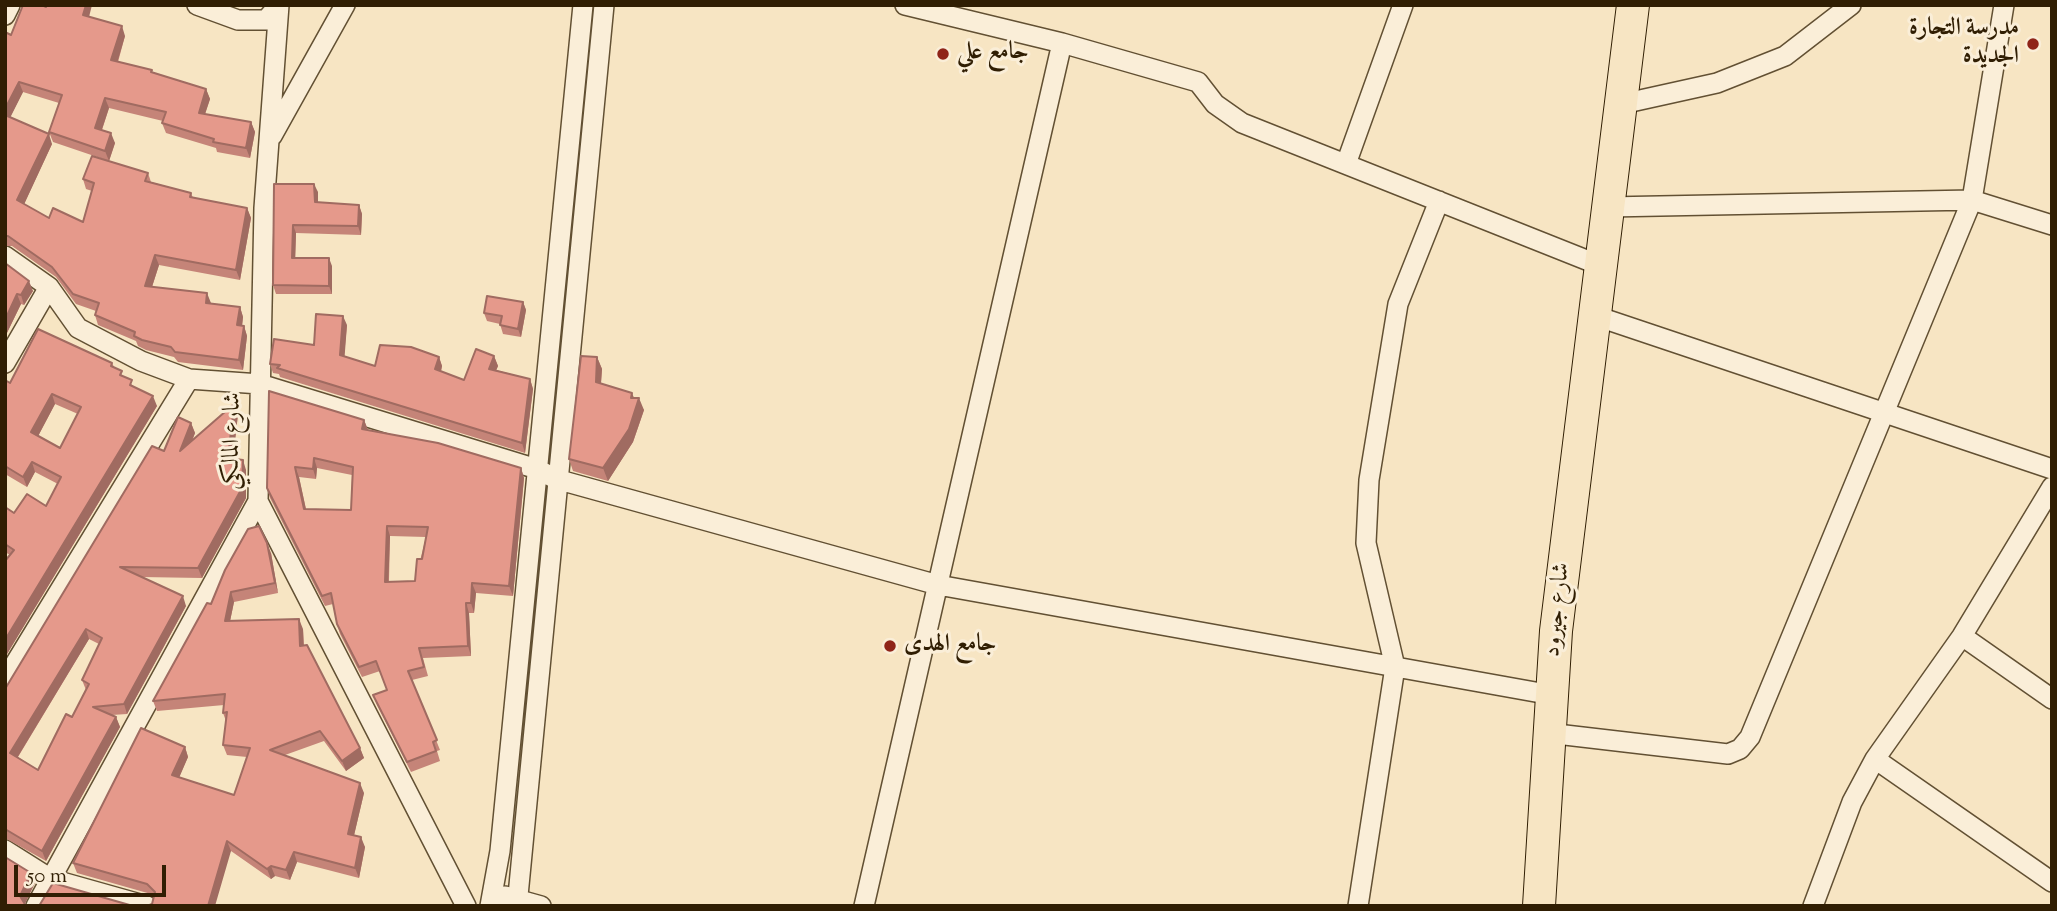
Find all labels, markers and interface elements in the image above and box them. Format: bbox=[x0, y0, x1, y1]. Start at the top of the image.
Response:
place label: مدرسة التجارة الجديدة bbox=[1909, 16, 2019, 72]
marker: مدرسة التجارة الجديدة bbox=[2025, 36, 2041, 52]
place label: جامع علي bbox=[957, 40, 1029, 68]
marker: جامع علي bbox=[935, 46, 951, 62]
street label: شارع المالكي bbox=[219, 392, 249, 490]
street label: شارع جيرود bbox=[1540, 561, 1578, 659]
place label: جامع الهدى bbox=[904, 632, 996, 660]
marker: جامع الهدى bbox=[882, 638, 898, 654]
scale bar bbox=[18, 852, 170, 896]
text: 50 m bbox=[27, 862, 67, 892]

